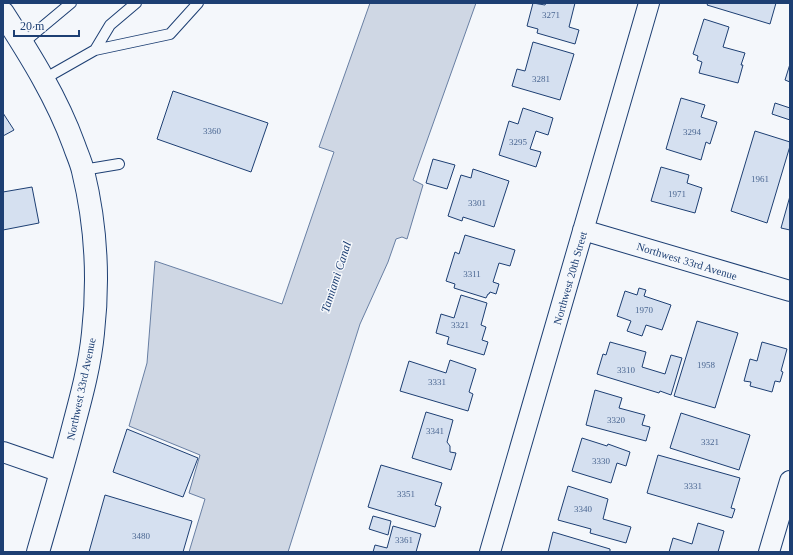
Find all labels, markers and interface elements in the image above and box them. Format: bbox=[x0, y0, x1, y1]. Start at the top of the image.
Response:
house number: 3271 bbox=[542, 10, 560, 20]
scale bar bbox=[14, 12, 79, 38]
text: 20 m bbox=[20, 19, 45, 33]
house number: 3281 bbox=[532, 74, 550, 84]
house number: 3360 bbox=[203, 126, 222, 136]
house number: 3294 bbox=[683, 127, 702, 137]
house number: 3295 bbox=[509, 137, 528, 147]
house number: 1961 bbox=[751, 174, 769, 184]
house number: 1971 bbox=[668, 189, 686, 199]
house number: 3301 bbox=[468, 198, 486, 208]
street label: Northwest 20th Street bbox=[551, 230, 589, 326]
water label: Tamiami Canal bbox=[318, 239, 354, 314]
street label: Northwest 33rd Avenue bbox=[635, 240, 739, 282]
house number: 3311 bbox=[463, 269, 481, 279]
house number: 1970 bbox=[635, 305, 654, 315]
house number: 3321 bbox=[451, 320, 469, 330]
street label: Northwest 33rd Avenue bbox=[64, 337, 98, 441]
house number: 1958 bbox=[697, 360, 716, 370]
house number: 3310 bbox=[617, 365, 636, 375]
house number: 3331 bbox=[428, 377, 446, 387]
house number: 3320 bbox=[607, 415, 626, 425]
house number: 3341 bbox=[426, 426, 444, 436]
house number: 3321 bbox=[701, 437, 719, 447]
house number: 3330 bbox=[592, 456, 611, 466]
house number: 3331 bbox=[684, 481, 702, 491]
house number: 3351 bbox=[397, 489, 415, 499]
house number: 3340 bbox=[574, 504, 593, 514]
house number: 3480 bbox=[132, 531, 151, 541]
house number: 3361 bbox=[395, 535, 413, 545]

